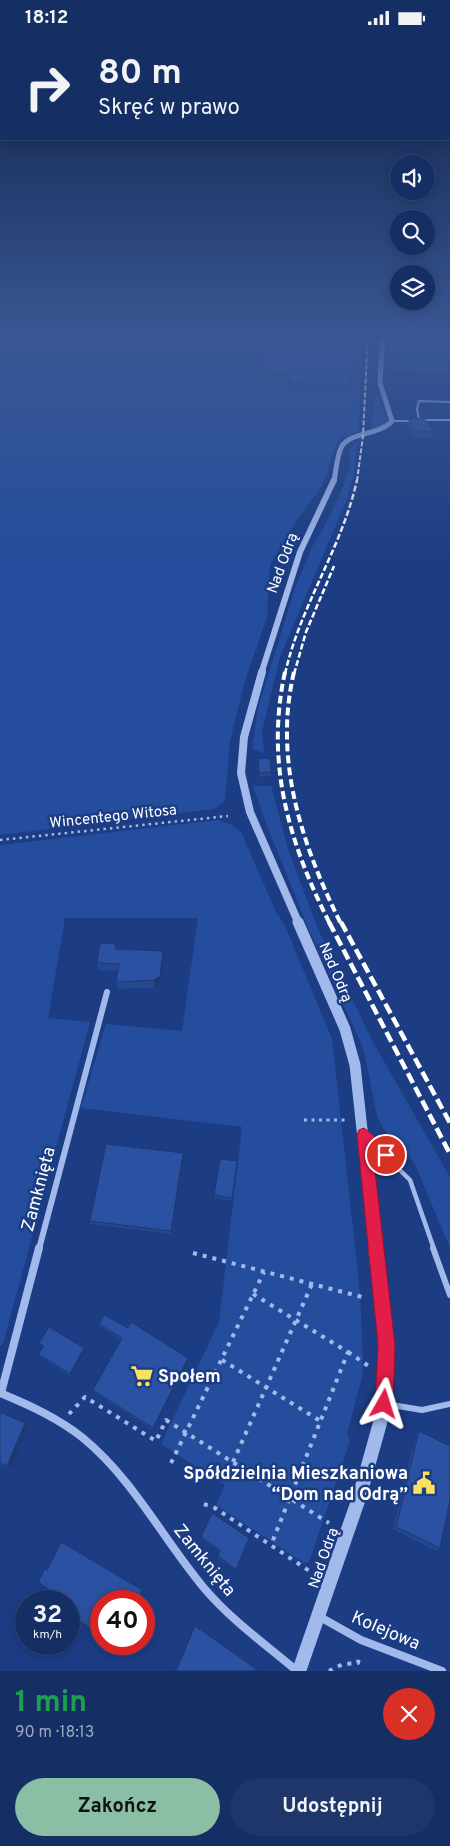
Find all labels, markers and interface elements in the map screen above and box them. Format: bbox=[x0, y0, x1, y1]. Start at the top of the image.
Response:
text: 18:12 bbox=[25, 6, 68, 30]
text: 80 m bbox=[98, 52, 182, 96]
icon: right bbox=[15, 55, 80, 120]
text: Skręć w prawo bbox=[98, 95, 240, 122]
map controls bbox=[390, 155, 435, 310]
button: sound bbox=[390, 155, 435, 200]
button: search bbox=[390, 210, 435, 255]
button: layers bbox=[390, 265, 435, 310]
street label: Nad Odrą bbox=[264, 531, 303, 596]
street label: Wincentego Witosa bbox=[49, 801, 178, 834]
street label: Nad Odrą bbox=[314, 940, 356, 1005]
pin bbox=[365, 1134, 407, 1176]
icon: arrive bbox=[372, 1141, 400, 1169]
street label: Zamknięta bbox=[17, 1145, 62, 1234]
supermarket icon: Społem bbox=[129, 1363, 155, 1389]
place label: Społem bbox=[158, 1366, 221, 1389]
position arrow bbox=[357, 1377, 409, 1429]
place label: Spółdzielnia Mieszkaniowa “Dom nad Odrą” bbox=[183, 1463, 408, 1507]
public building icon: Spółdzielnia Mieszkaniowa “Dom nad Odrą” bbox=[411, 1470, 437, 1496]
street label: Zamknięta bbox=[168, 1520, 240, 1602]
street label: Nad Odrą bbox=[305, 1526, 344, 1591]
speed limit sign: 40 bbox=[90, 1590, 155, 1655]
text: 32 bbox=[33, 1600, 62, 1632]
street label: Kolejowa bbox=[348, 1607, 423, 1656]
text: km/h bbox=[33, 1627, 62, 1643]
text: 1 min bbox=[15, 1685, 87, 1722]
button: close bbox=[383, 1688, 435, 1740]
text: 90 m · 18:13 bbox=[15, 1723, 94, 1743]
button: Zakończ bbox=[15, 1778, 220, 1836]
button: Udostępnij bbox=[230, 1778, 435, 1836]

